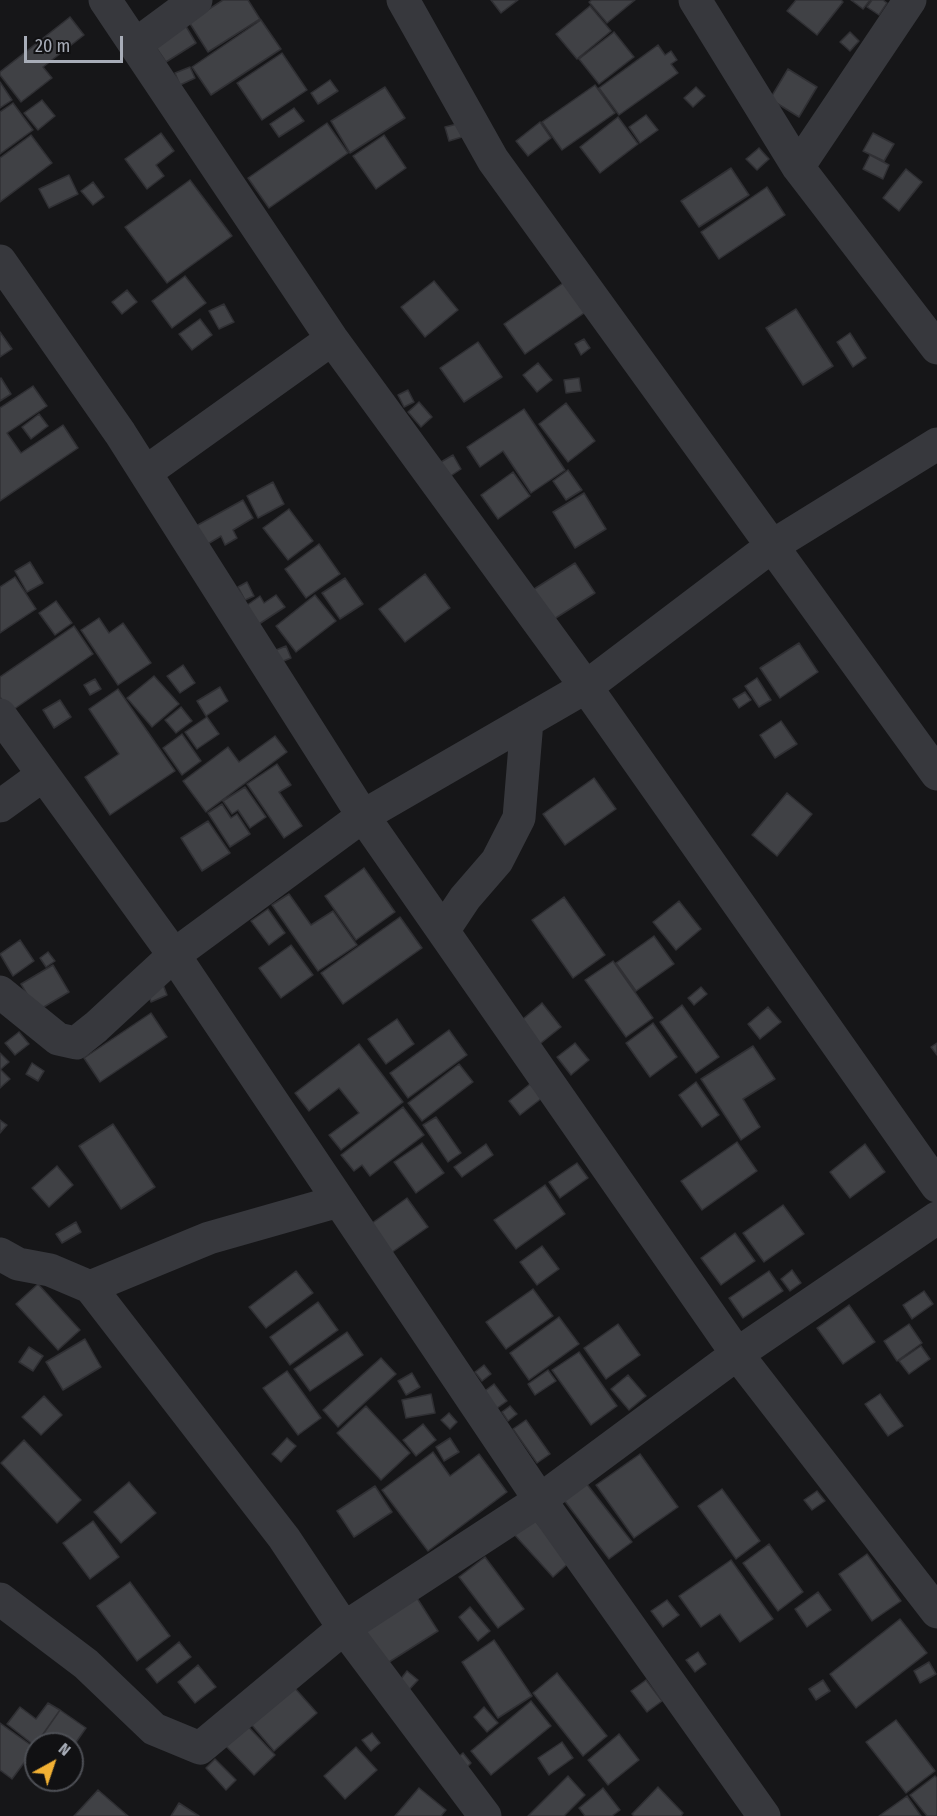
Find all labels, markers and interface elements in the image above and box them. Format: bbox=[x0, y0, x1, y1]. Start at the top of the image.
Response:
scale bar bbox=[27, 24, 126, 62]
text: 20 m bbox=[35, 35, 70, 57]
north arrow bbox=[24, 1732, 84, 1792]
text: N bbox=[55, 1739, 74, 1760]

